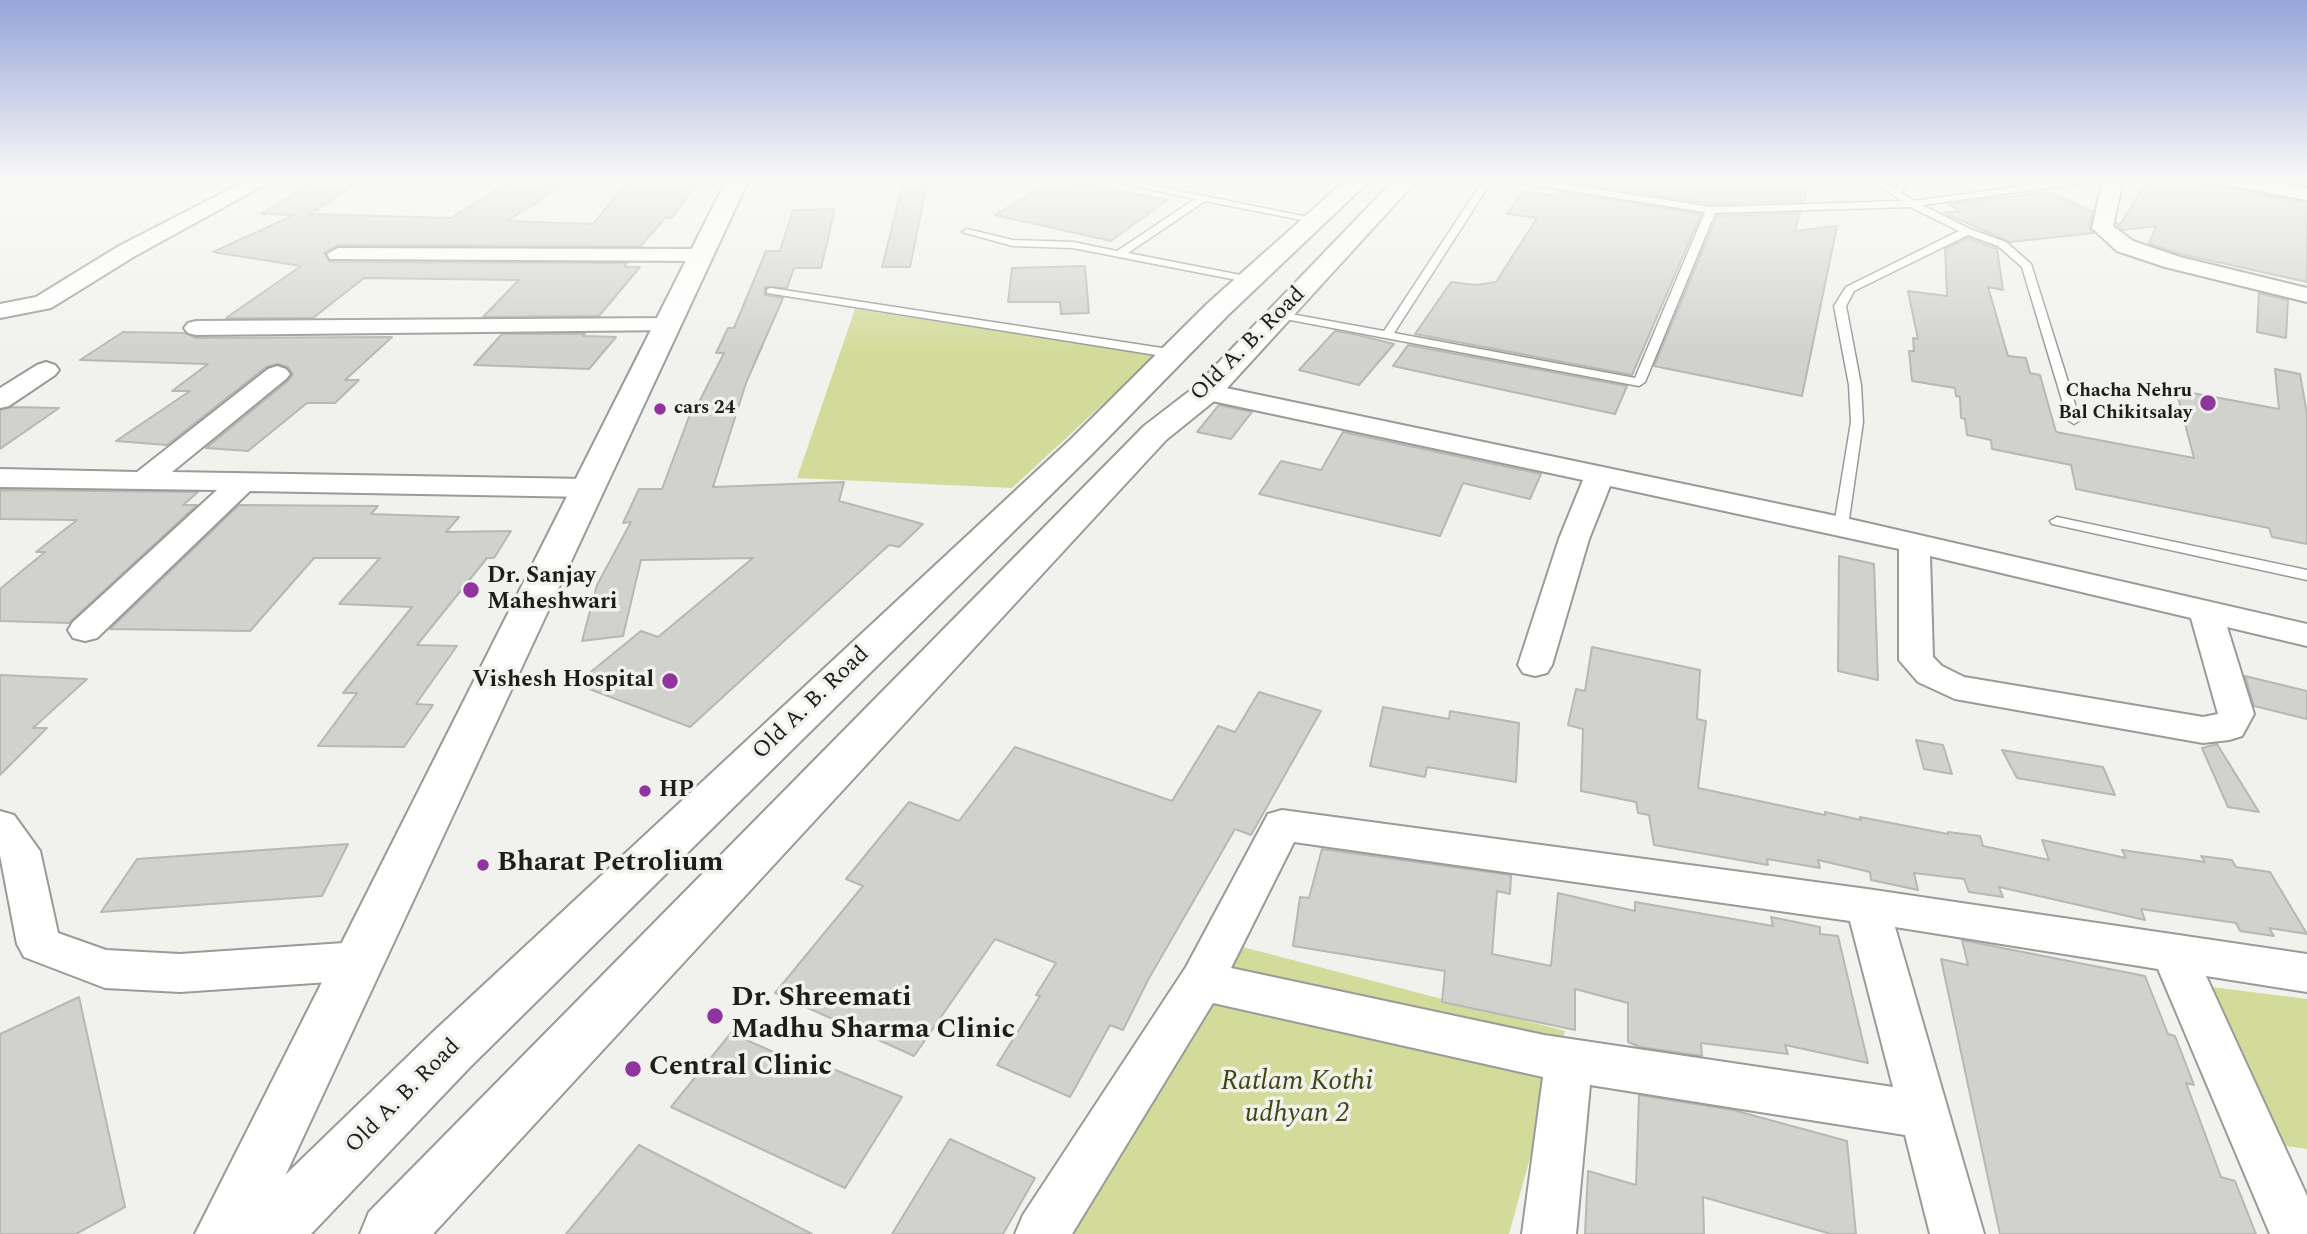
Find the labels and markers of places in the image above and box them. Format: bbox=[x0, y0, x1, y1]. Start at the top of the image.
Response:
place label: Chacha Nehru Bal Chikitsalay bbox=[2058, 381, 2192, 425]
marker: Chacha Nehru Bal Chikitsalay bbox=[2198, 393, 2218, 413]
place label: cars 24 bbox=[674, 398, 735, 420]
marker: cars 24 bbox=[652, 401, 668, 417]
place label: Dr. Sanjay Maheshwari bbox=[487, 563, 618, 617]
marker: Dr. Sanjay Maheshwari bbox=[461, 580, 481, 600]
place label: Vishesh Hospital bbox=[472, 667, 654, 695]
marker: Vishesh Hospital bbox=[660, 671, 680, 691]
place label: HP bbox=[659, 777, 694, 805]
marker: HP bbox=[637, 783, 653, 799]
place label: Bharat Petrolium bbox=[497, 848, 724, 882]
marker: Bharat Petrolium bbox=[475, 857, 491, 873]
place label: Dr. Shreemati Madhu Sharma Clinic bbox=[731, 983, 1015, 1049]
marker: Dr. Shreemati Madhu Sharma Clinic bbox=[705, 1006, 725, 1026]
place label: Central Clinic bbox=[649, 1052, 832, 1086]
marker: Central Clinic bbox=[623, 1059, 643, 1079]

